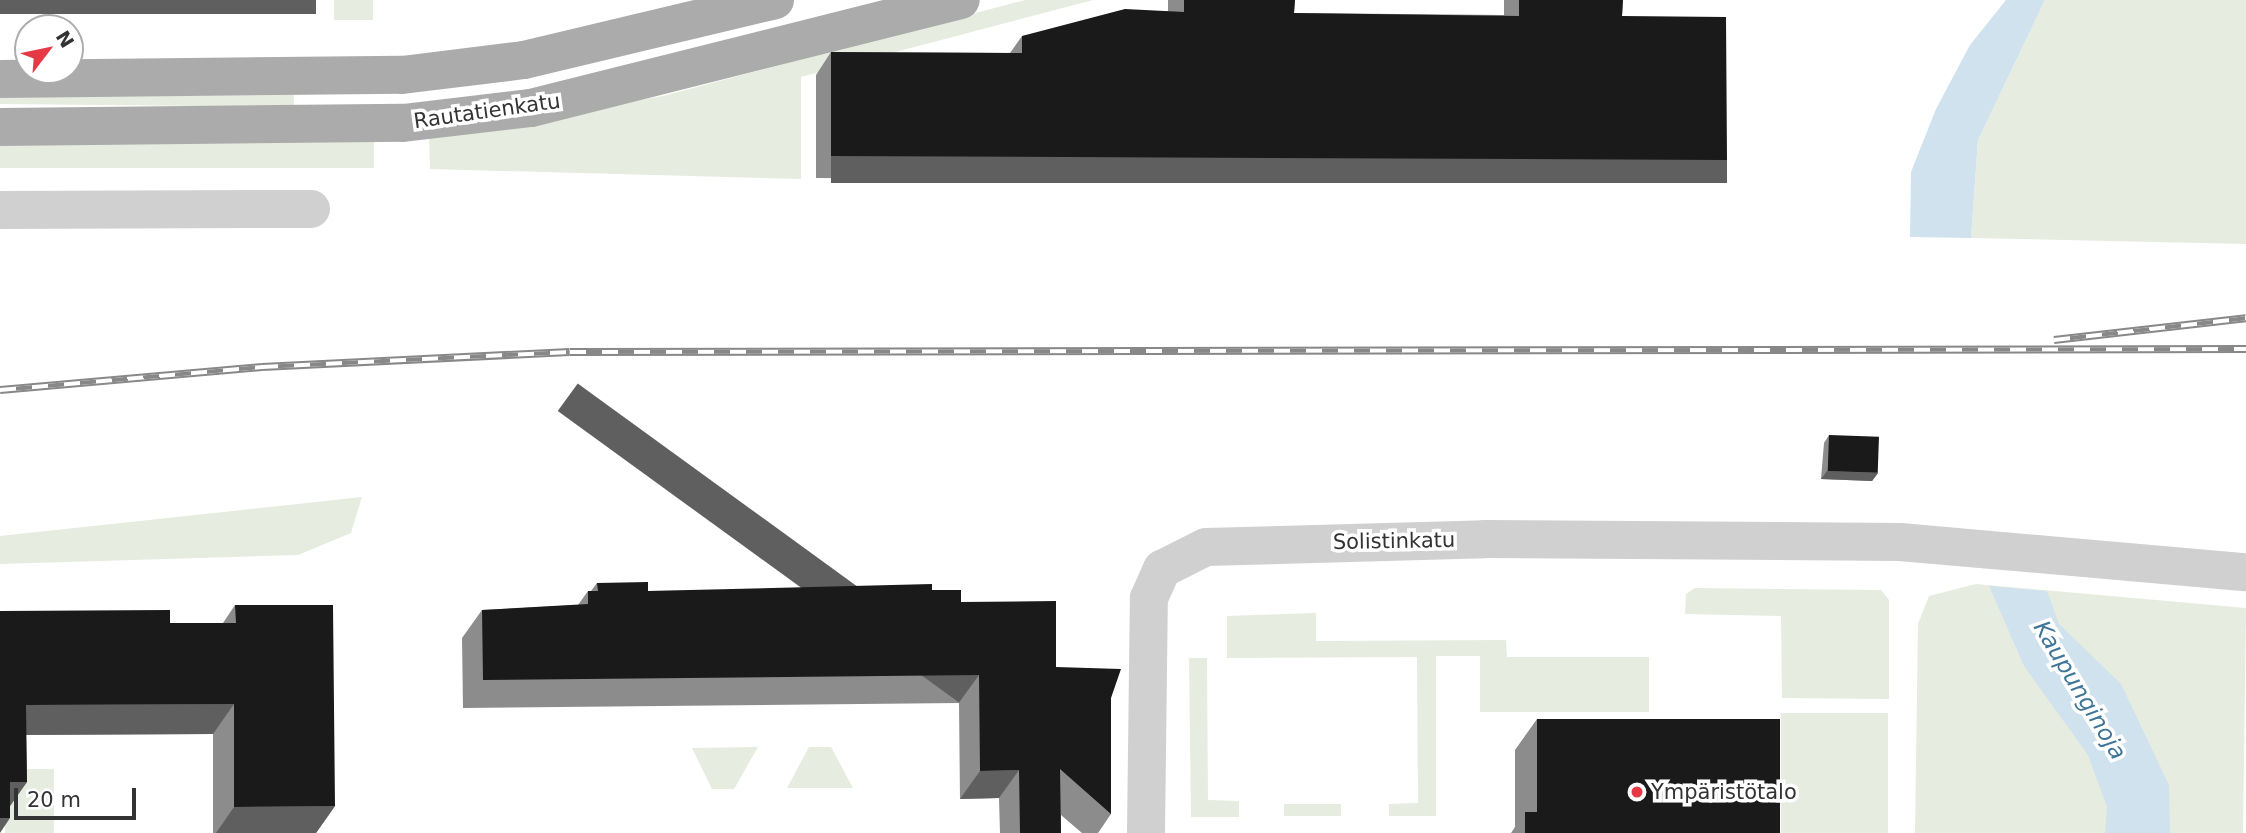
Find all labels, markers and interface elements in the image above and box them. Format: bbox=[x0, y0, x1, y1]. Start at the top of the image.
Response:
north arrow bbox=[14, 14, 84, 84]
text: N bbox=[52, 26, 79, 52]
street label: Rautatienkatu bbox=[412, 88, 562, 134]
street label: Solistinkatu bbox=[1333, 527, 1455, 555]
water label: Kaupunginoja bbox=[2028, 616, 2132, 764]
scale bar bbox=[18, 774, 140, 818]
place label: Ympäristötalo bbox=[1651, 779, 1797, 805]
marker: Ympäristötalo bbox=[1629, 784, 1645, 800]
text: 20 m bbox=[27, 788, 81, 812]

